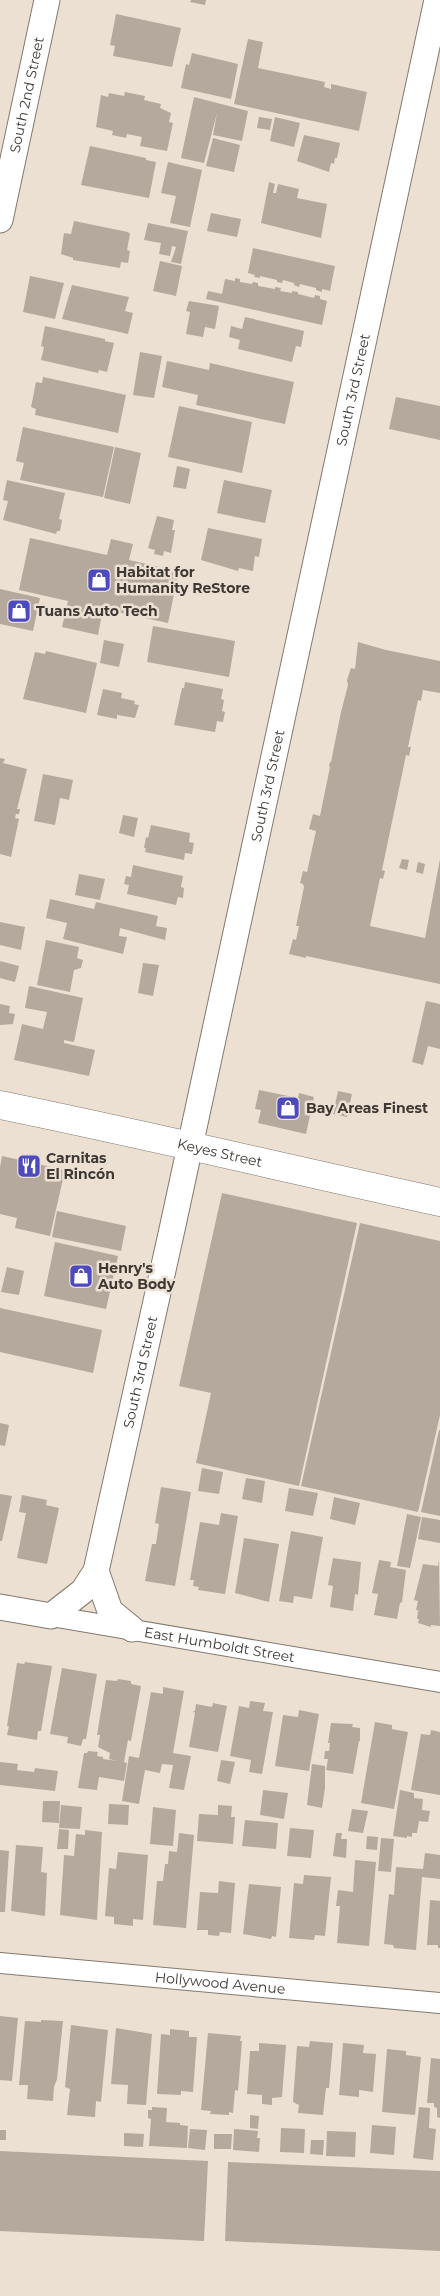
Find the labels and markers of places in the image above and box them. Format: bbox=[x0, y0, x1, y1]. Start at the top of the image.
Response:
place label: Habitat for Humanity ReStore bbox=[116, 563, 250, 597]
shop icon: Habitat for Humanity ReStore bbox=[86, 567, 112, 593]
shop icon: Tuans Auto Tech bbox=[6, 598, 32, 624]
place label: Tuans Auto Tech bbox=[36, 602, 158, 620]
shop icon: Bay Areas Finest bbox=[275, 1095, 301, 1121]
place label: Bay Areas Finest bbox=[306, 1099, 428, 1117]
place label: Carnitas El Rincón bbox=[46, 1149, 115, 1183]
restaurant icon: Carnitas El Rincón bbox=[16, 1153, 42, 1179]
place label: Henry's Auto Body bbox=[97, 1259, 176, 1293]
shop icon: Henry's Auto Body bbox=[68, 1263, 94, 1289]

